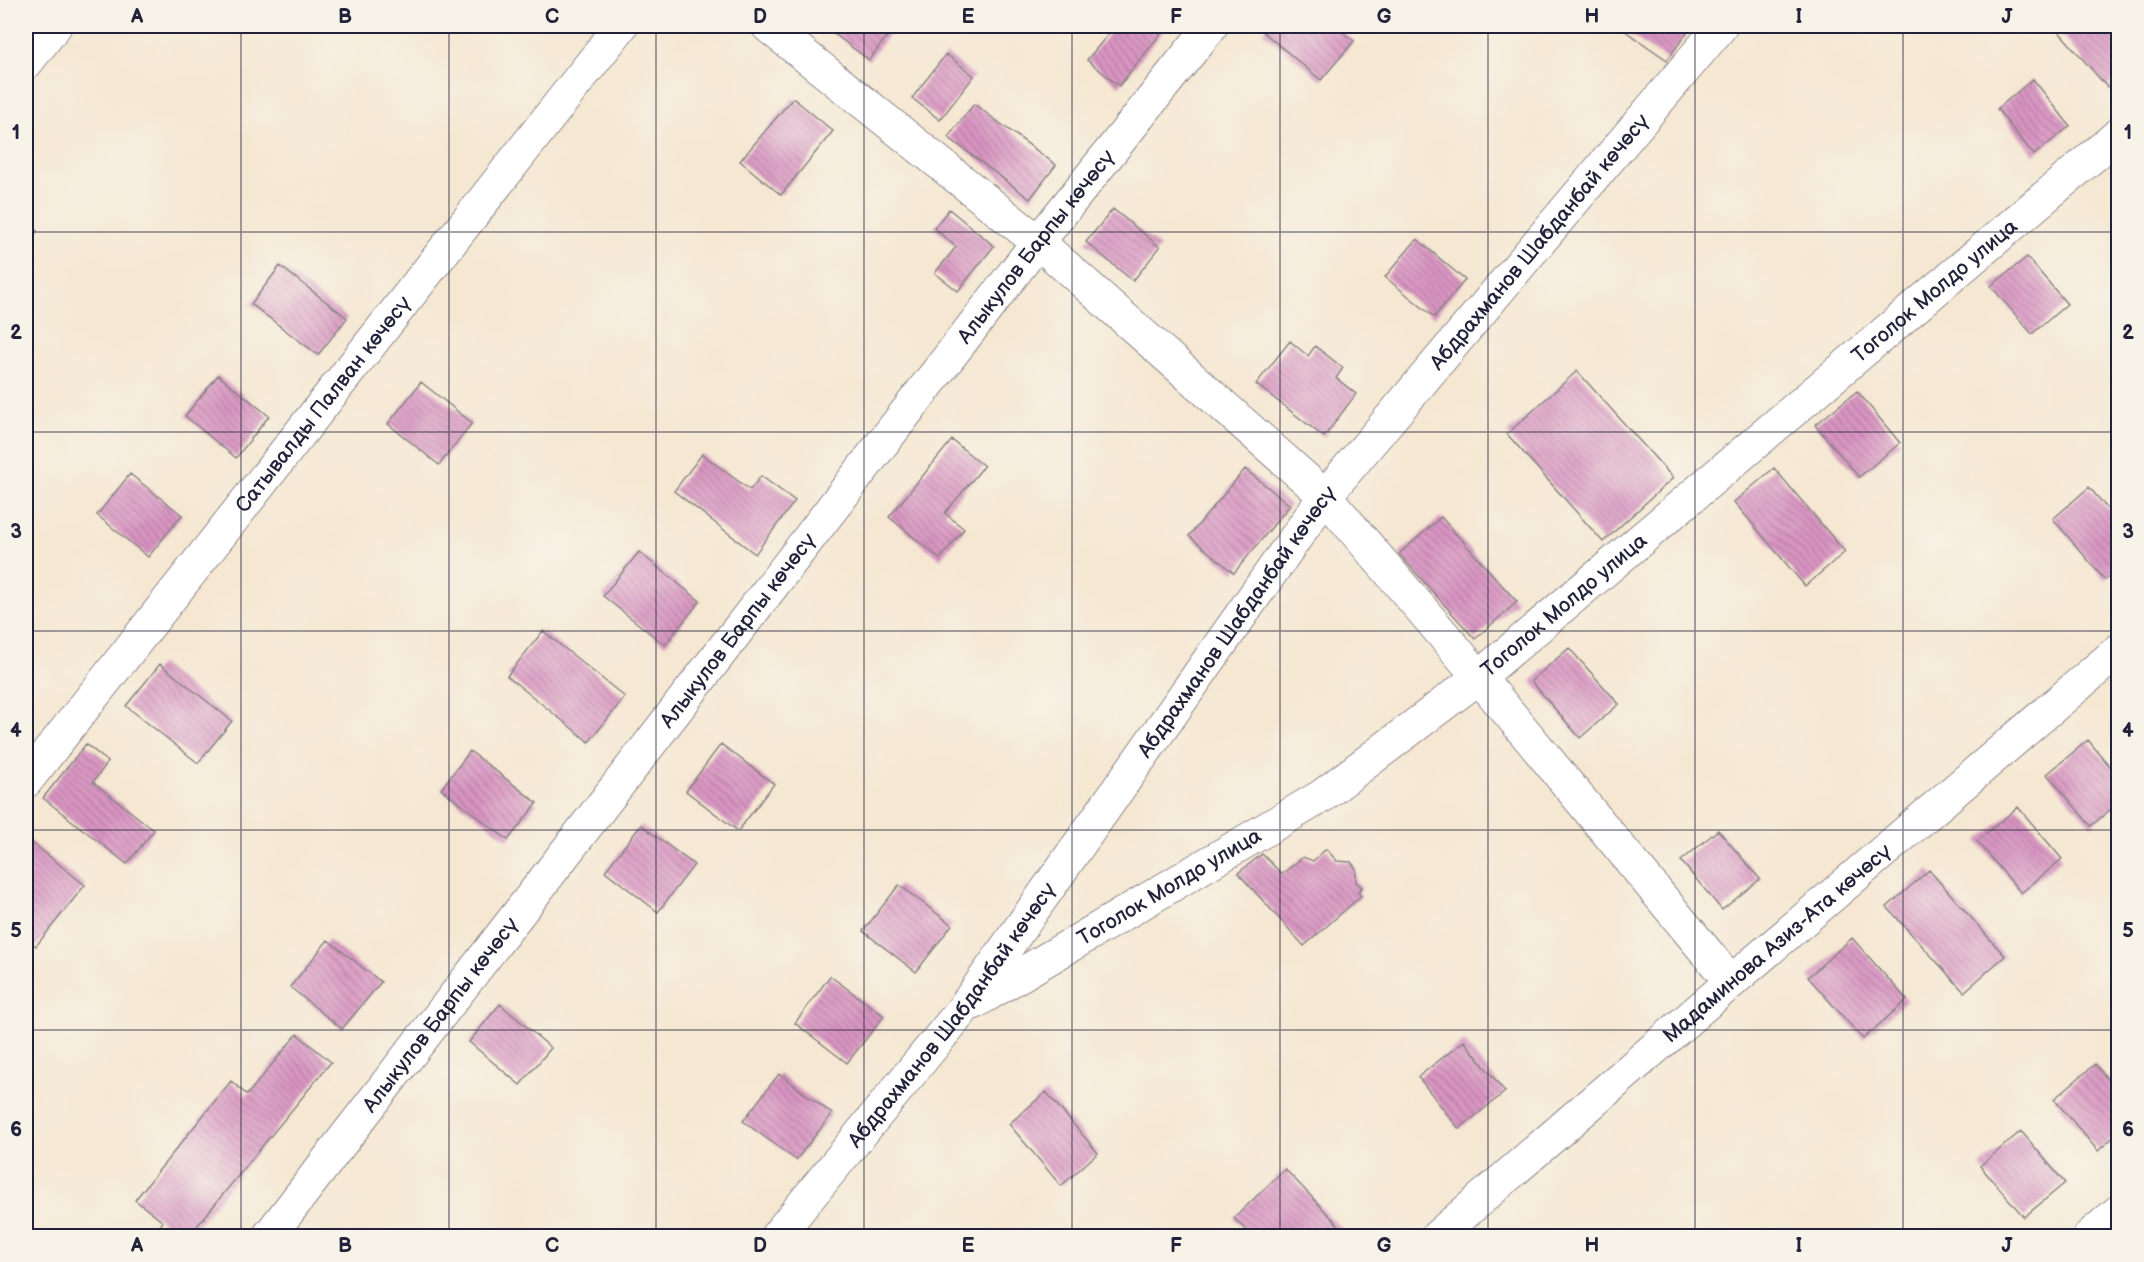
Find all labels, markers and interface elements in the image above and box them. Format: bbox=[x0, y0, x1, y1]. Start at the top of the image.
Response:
text: A bbox=[130, 5, 144, 29]
text: B bbox=[338, 5, 352, 29]
text: C bbox=[545, 5, 559, 29]
text: D bbox=[753, 5, 767, 29]
text: E bbox=[962, 5, 975, 29]
text: F bbox=[1170, 5, 1182, 29]
text: G bbox=[1377, 5, 1392, 29]
text: H bbox=[1585, 5, 1599, 29]
text: I bbox=[1796, 5, 1802, 29]
text: J bbox=[2002, 5, 2014, 29]
street label: Абдрахманов Шабданбай көчөсү bbox=[1424, 108, 1655, 376]
text: 1 bbox=[12, 121, 20, 145]
text: 1 bbox=[2124, 121, 2132, 145]
street label: Алыкулов Барпы көчөсү bbox=[951, 144, 1120, 349]
street label: Тоголок Молдо улица bbox=[1847, 213, 2023, 368]
street label: Сатывалды Палван көчөсү bbox=[230, 290, 417, 517]
text: 2 bbox=[10, 321, 22, 345]
text: 2 bbox=[2122, 321, 2134, 345]
street label: Абдрахманов Шабданбай көчөсү bbox=[1131, 480, 1342, 763]
text: 3 bbox=[10, 520, 22, 544]
text: 3 bbox=[2122, 520, 2134, 544]
street label: Алыкулов Барпы көчөсү bbox=[654, 527, 821, 733]
street label: Тоголок Молдо улица bbox=[1476, 527, 1652, 682]
text: 4 bbox=[10, 719, 22, 743]
text: 4 bbox=[2122, 719, 2134, 743]
street label: Тоголок Молдо улица bbox=[1073, 822, 1266, 951]
street label: Мадаминова Азиз-Ата көчөсү bbox=[1658, 838, 1897, 1048]
street label: Абдрахманов Шабданбай көчөсү bbox=[842, 877, 1061, 1153]
street label: Алыкулов Барпы көчөсү bbox=[356, 912, 524, 1118]
text: 5 bbox=[10, 919, 22, 943]
text: 5 bbox=[2122, 919, 2134, 943]
text: 6 bbox=[10, 1118, 22, 1142]
text: 6 bbox=[2122, 1118, 2134, 1142]
text: A bbox=[130, 1234, 144, 1258]
text: B bbox=[338, 1234, 352, 1258]
text: C bbox=[545, 1234, 559, 1258]
text: D bbox=[753, 1234, 767, 1258]
text: E bbox=[962, 1234, 975, 1258]
text: F bbox=[1170, 1234, 1182, 1258]
text: G bbox=[1377, 1234, 1392, 1258]
text: H bbox=[1585, 1234, 1599, 1258]
text: I bbox=[1796, 1234, 1802, 1258]
text: J bbox=[2002, 1234, 2014, 1258]

